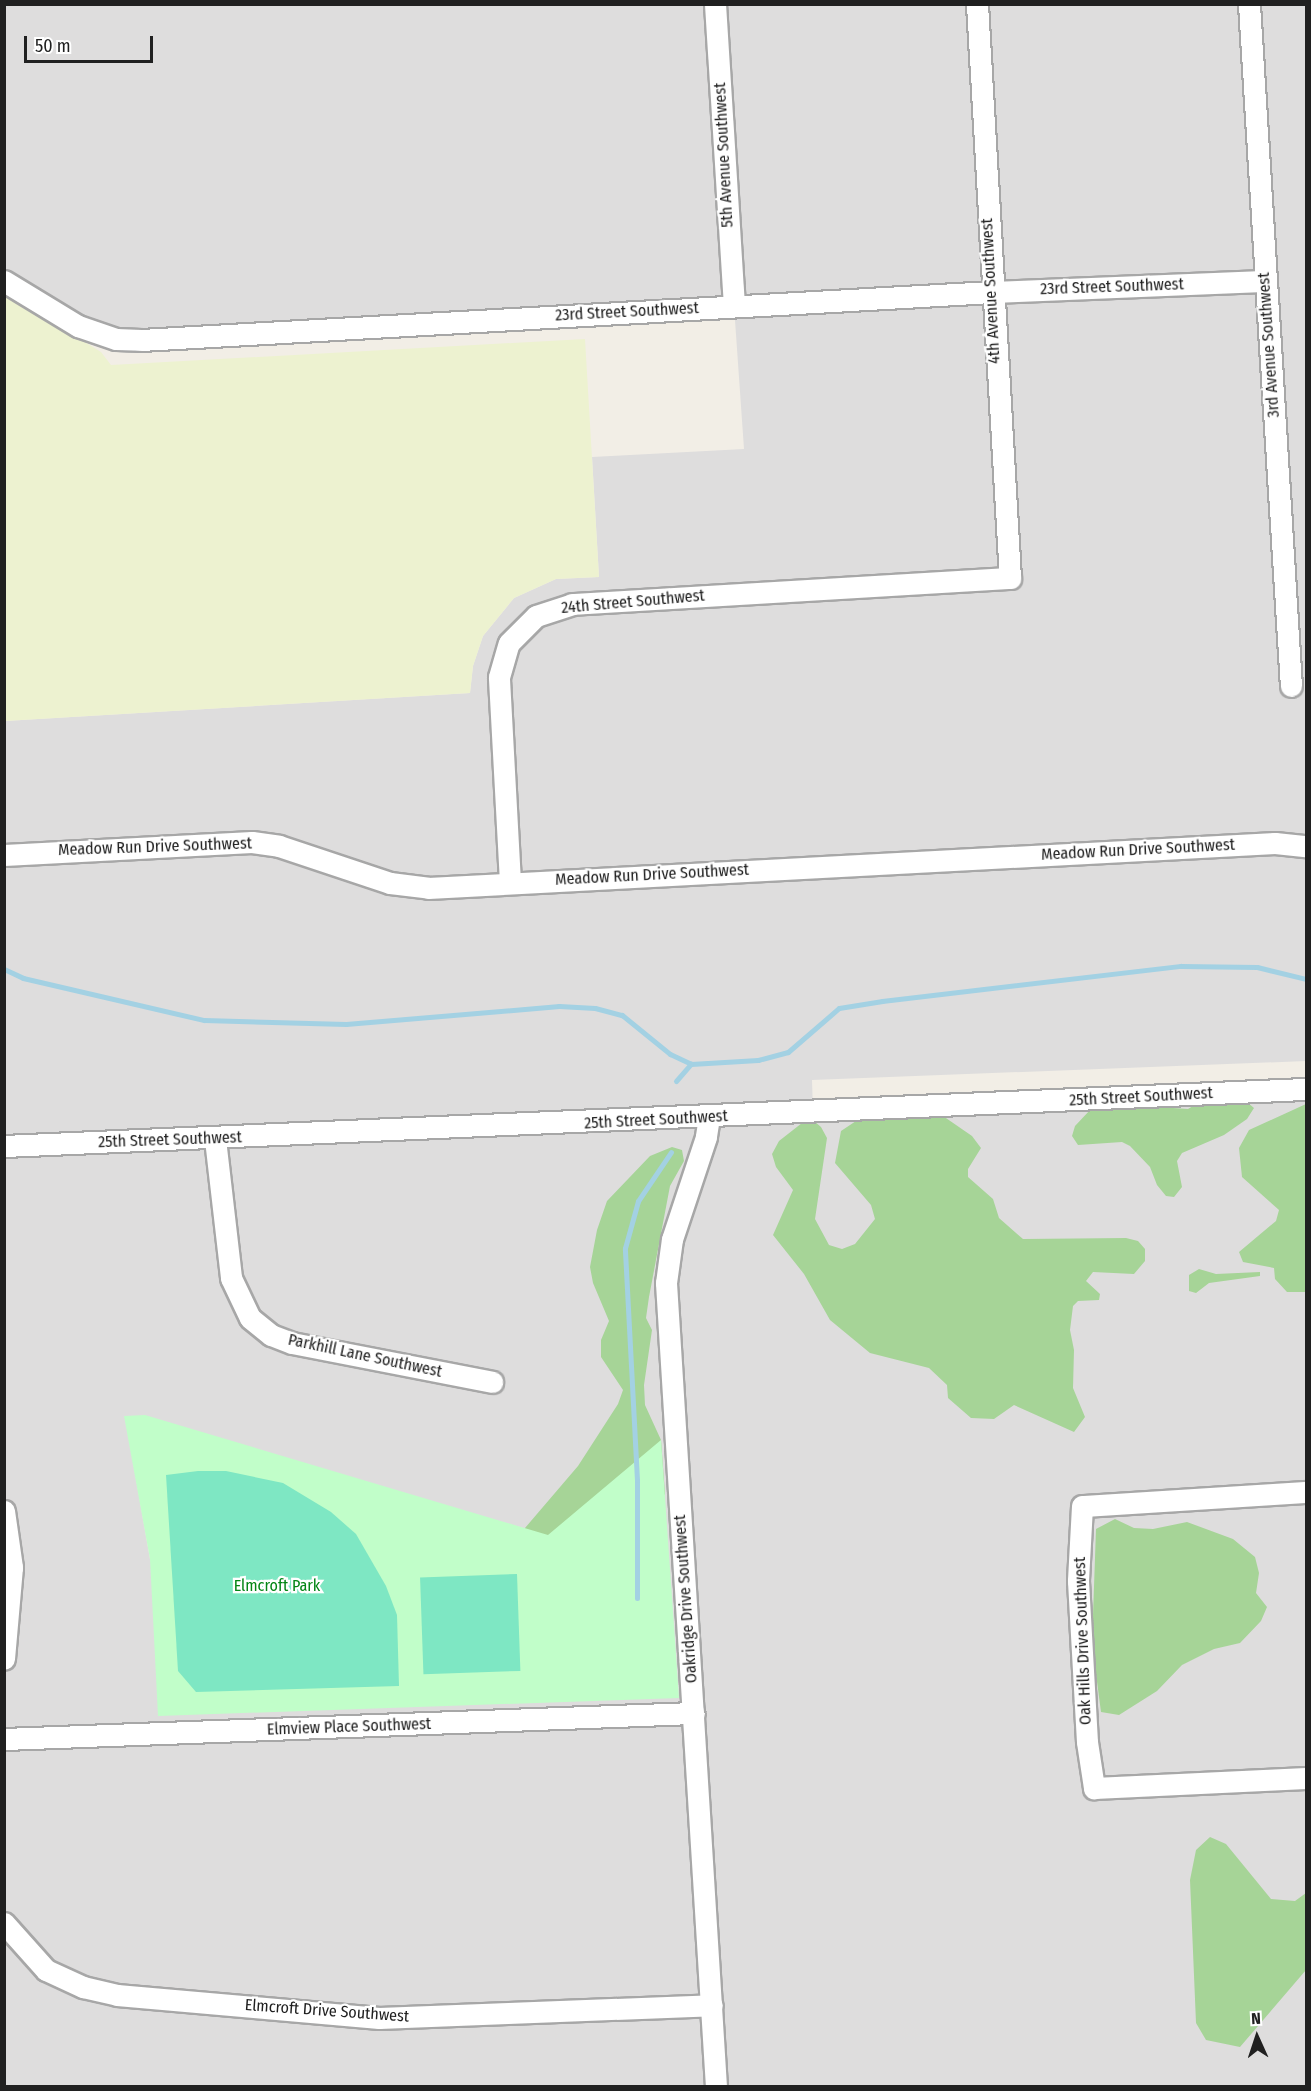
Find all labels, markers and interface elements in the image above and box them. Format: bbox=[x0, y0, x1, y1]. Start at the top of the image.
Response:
scale bar bbox=[27, 24, 156, 62]
text: 50 m bbox=[35, 35, 71, 57]
street label: 5th Avenue Southwest bbox=[711, 82, 737, 228]
street label: 4th Avenue Southwest bbox=[978, 218, 1004, 364]
street label: 3rd Avenue Southwest bbox=[1254, 272, 1284, 418]
street label: 23rd Street Southwest bbox=[1040, 275, 1184, 299]
street label: 23rd Street Southwest bbox=[555, 299, 699, 325]
street label: 24th Street Southwest bbox=[561, 586, 705, 618]
street label: Meadow Run Drive Southwest bbox=[58, 834, 252, 860]
street label: Meadow Run Drive Southwest bbox=[1041, 835, 1235, 865]
street label: Meadow Run Drive Southwest bbox=[555, 860, 749, 890]
street label: 25th Street Southwest bbox=[1069, 1084, 1213, 1110]
street label: 25th Street Southwest bbox=[584, 1107, 728, 1133]
street label: 25th Street Southwest bbox=[98, 1128, 242, 1152]
street label: Parkhill Lane Southwest bbox=[286, 1330, 444, 1382]
street label: Oakridge Drive Southwest bbox=[671, 1514, 701, 1684]
street label: Oak Hills Drive Southwest bbox=[1070, 1557, 1096, 1725]
park label: Elmcroft Park bbox=[234, 1576, 320, 1596]
street label: Elmview Place Southwest bbox=[267, 1715, 431, 1739]
street label: Elmcroft Drive Southwest bbox=[244, 1996, 410, 2026]
north arrow bbox=[1227, 2007, 1287, 2067]
text: N bbox=[1251, 2009, 1261, 2028]

